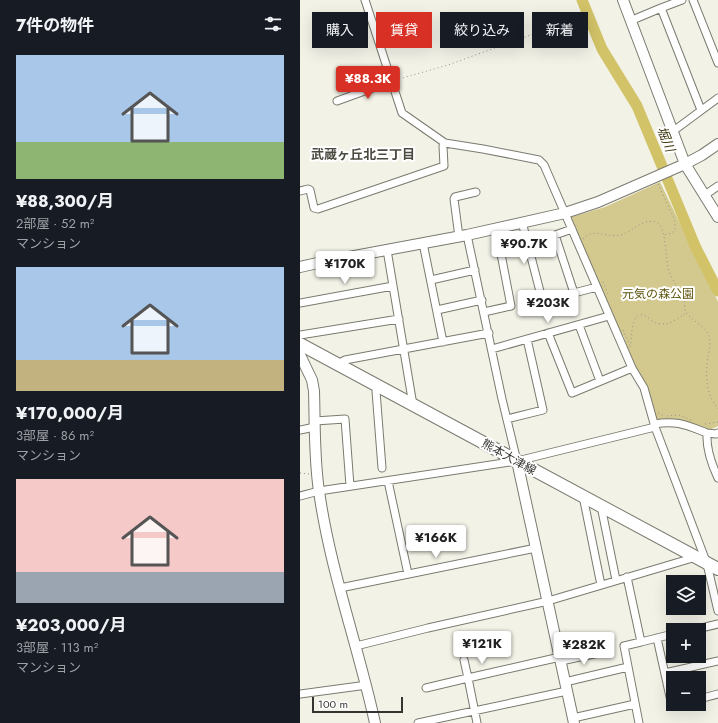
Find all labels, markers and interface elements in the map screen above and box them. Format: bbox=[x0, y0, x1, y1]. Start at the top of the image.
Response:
chip: 購入 bbox=[312, 12, 368, 48]
chip: 賃貸 bbox=[376, 12, 432, 48]
chip: 絞り込み bbox=[440, 12, 524, 48]
chip: 新着 bbox=[532, 12, 588, 48]
text: 7件の物件 bbox=[16, 13, 94, 37]
icon: filters bbox=[262, 13, 284, 35]
pin: ¥88.3K bbox=[335, 66, 401, 100]
text: ¥88.3K bbox=[345, 69, 391, 88]
icon: home bbox=[114, 81, 186, 153]
water label: 堀川 bbox=[652, 123, 680, 156]
district label: 武蔵ヶ丘北三丁目 bbox=[311, 145, 415, 164]
text: ¥88,300/月 bbox=[16, 189, 114, 213]
text: 2部屋 · 52 m² bbox=[16, 214, 94, 233]
pin: ¥90.7K bbox=[491, 231, 557, 265]
text: マンション bbox=[16, 234, 81, 253]
text: ¥90.7K bbox=[500, 234, 548, 253]
pin: ¥170K bbox=[317, 251, 373, 285]
text: ¥170K bbox=[325, 254, 365, 273]
park label: 元気の森公園 bbox=[622, 285, 694, 303]
pin: ¥203K bbox=[520, 290, 576, 324]
icon: home bbox=[114, 293, 186, 365]
text: ¥203K bbox=[527, 293, 570, 312]
text: ¥170,000/月 bbox=[16, 401, 124, 425]
text: 3部屋 · 86 m² bbox=[16, 426, 94, 445]
street label: 熊本大津線 bbox=[478, 435, 540, 479]
text: マンション bbox=[16, 446, 81, 465]
icon: home bbox=[114, 505, 186, 577]
pin: ¥166K bbox=[408, 525, 464, 559]
text: ¥166K bbox=[415, 528, 457, 547]
map controls bbox=[666, 575, 706, 711]
button: layers bbox=[666, 575, 706, 615]
text: ¥203,000/月 bbox=[16, 613, 127, 637]
button: + bbox=[666, 623, 706, 663]
pin: ¥121K bbox=[454, 631, 510, 665]
pin: ¥282K bbox=[556, 632, 612, 666]
text: ¥121K bbox=[462, 634, 502, 653]
text: ¥282K bbox=[563, 635, 606, 654]
text: 3部屋 · 113 m² bbox=[16, 638, 98, 657]
text: マンション bbox=[16, 658, 81, 677]
button: − bbox=[666, 671, 706, 711]
scale bar bbox=[312, 695, 403, 714]
text: 100 m bbox=[318, 696, 348, 712]

